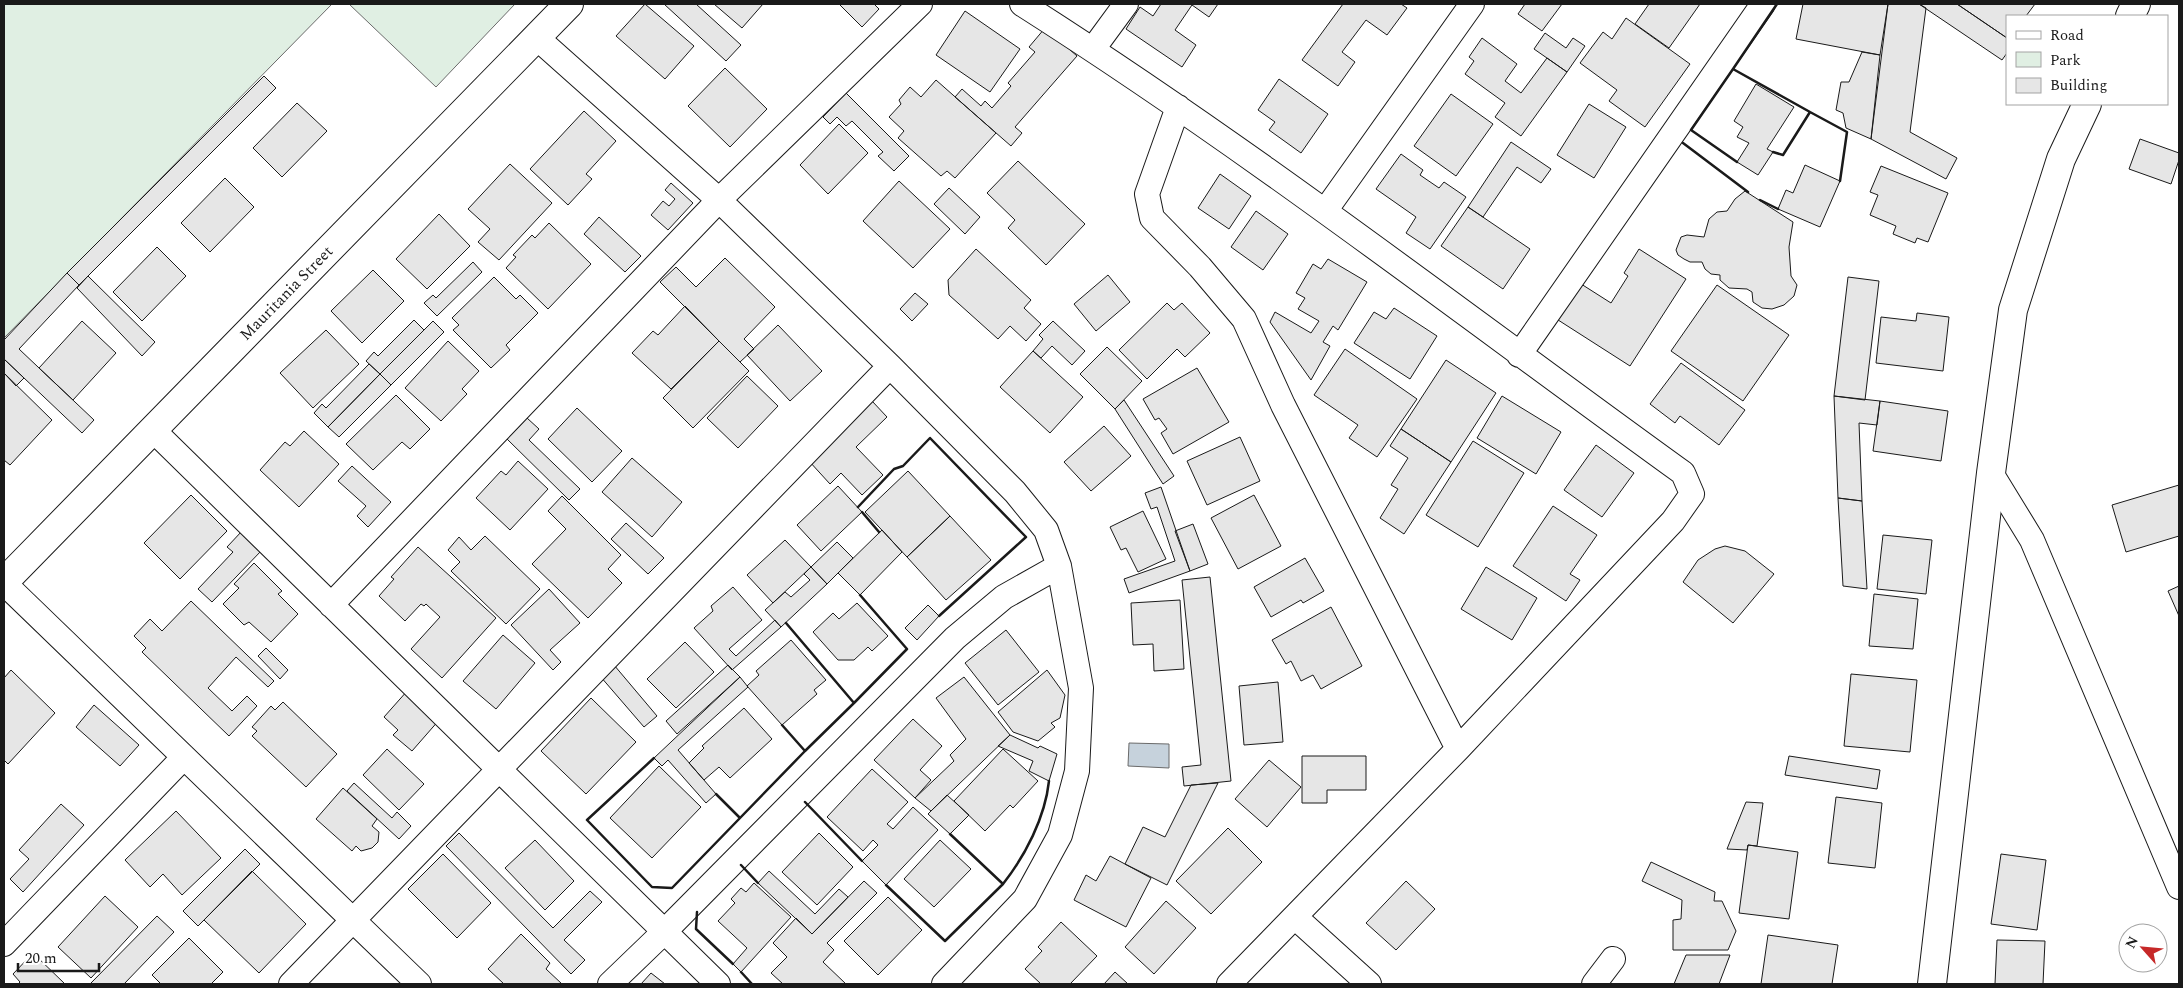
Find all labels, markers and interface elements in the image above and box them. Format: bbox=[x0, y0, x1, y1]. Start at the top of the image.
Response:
legend bbox=[2006, 15, 2168, 105]
text: Road bbox=[2050, 24, 2084, 47]
text: Park bbox=[2050, 49, 2081, 72]
text: Building bbox=[2050, 74, 2107, 97]
street label: Mauritania Street bbox=[234, 240, 339, 346]
north arrow bbox=[2118, 923, 2168, 973]
text: N bbox=[2120, 932, 2144, 952]
scale bar bbox=[18, 940, 99, 972]
text: 20 m bbox=[25, 947, 57, 970]

